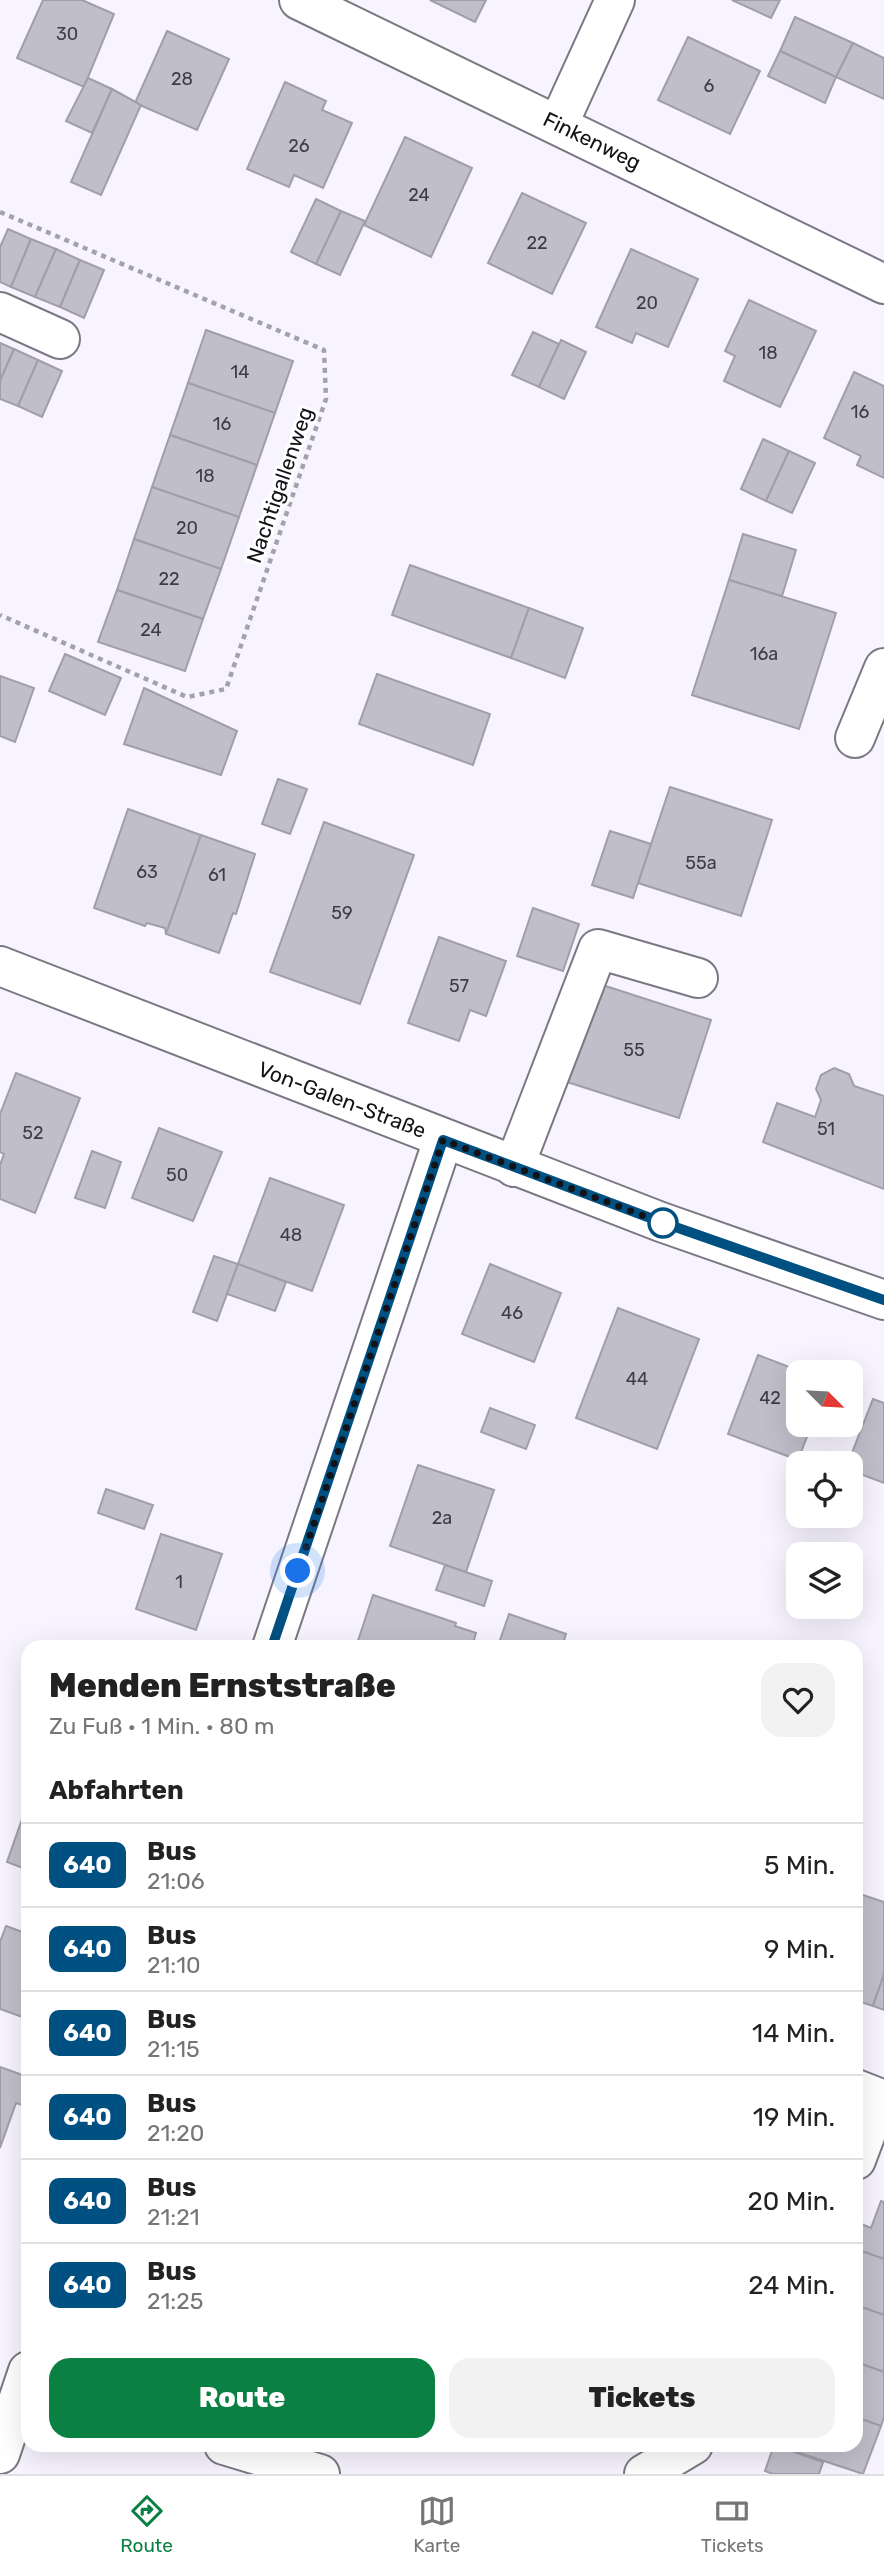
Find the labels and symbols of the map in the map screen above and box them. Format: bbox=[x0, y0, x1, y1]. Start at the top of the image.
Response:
house number: 30 bbox=[56, 23, 78, 45]
house number: 28 bbox=[171, 68, 193, 90]
house number: 6 bbox=[704, 75, 715, 97]
street label: Finkenweg bbox=[539, 106, 645, 175]
house number: 26 bbox=[288, 135, 310, 157]
house number: 24 bbox=[408, 184, 430, 206]
house number: 22 bbox=[526, 232, 548, 254]
house number: 20 bbox=[636, 292, 658, 314]
house number: 18 bbox=[758, 342, 778, 364]
house number: 14 bbox=[231, 361, 249, 383]
house number: 16 bbox=[851, 401, 869, 423]
street label: Nachtigallenweg bbox=[241, 404, 318, 566]
house number: 16 bbox=[213, 413, 231, 435]
house number: 18 bbox=[195, 465, 215, 487]
house number: 20 bbox=[176, 517, 198, 539]
house number: 22 bbox=[158, 568, 180, 590]
house number: 24 bbox=[140, 619, 162, 641]
house number: 16a bbox=[750, 643, 778, 665]
house number: 55a bbox=[685, 852, 717, 874]
house number: 63 bbox=[136, 861, 158, 883]
house number: 61 bbox=[208, 864, 226, 886]
house number: 59 bbox=[331, 902, 353, 924]
house number: 57 bbox=[449, 975, 469, 997]
house number: 55 bbox=[623, 1039, 645, 1061]
street label: Von-Galen-Straße bbox=[255, 1056, 430, 1143]
house number: 51 bbox=[817, 1118, 835, 1140]
house number: 52 bbox=[22, 1122, 44, 1144]
house number: 50 bbox=[166, 1164, 188, 1186]
unlabelled marker bbox=[648, 1208, 678, 1238]
house number: 48 bbox=[280, 1224, 302, 1246]
house number: 46 bbox=[501, 1302, 523, 1324]
north arrow bbox=[786, 1360, 863, 1437]
house number: 44 bbox=[626, 1368, 648, 1390]
house number: 42 bbox=[759, 1387, 781, 1409]
house number: 2a bbox=[432, 1507, 452, 1529]
your location bbox=[280, 1553, 315, 1588]
house number: 1 bbox=[175, 1571, 183, 1593]

